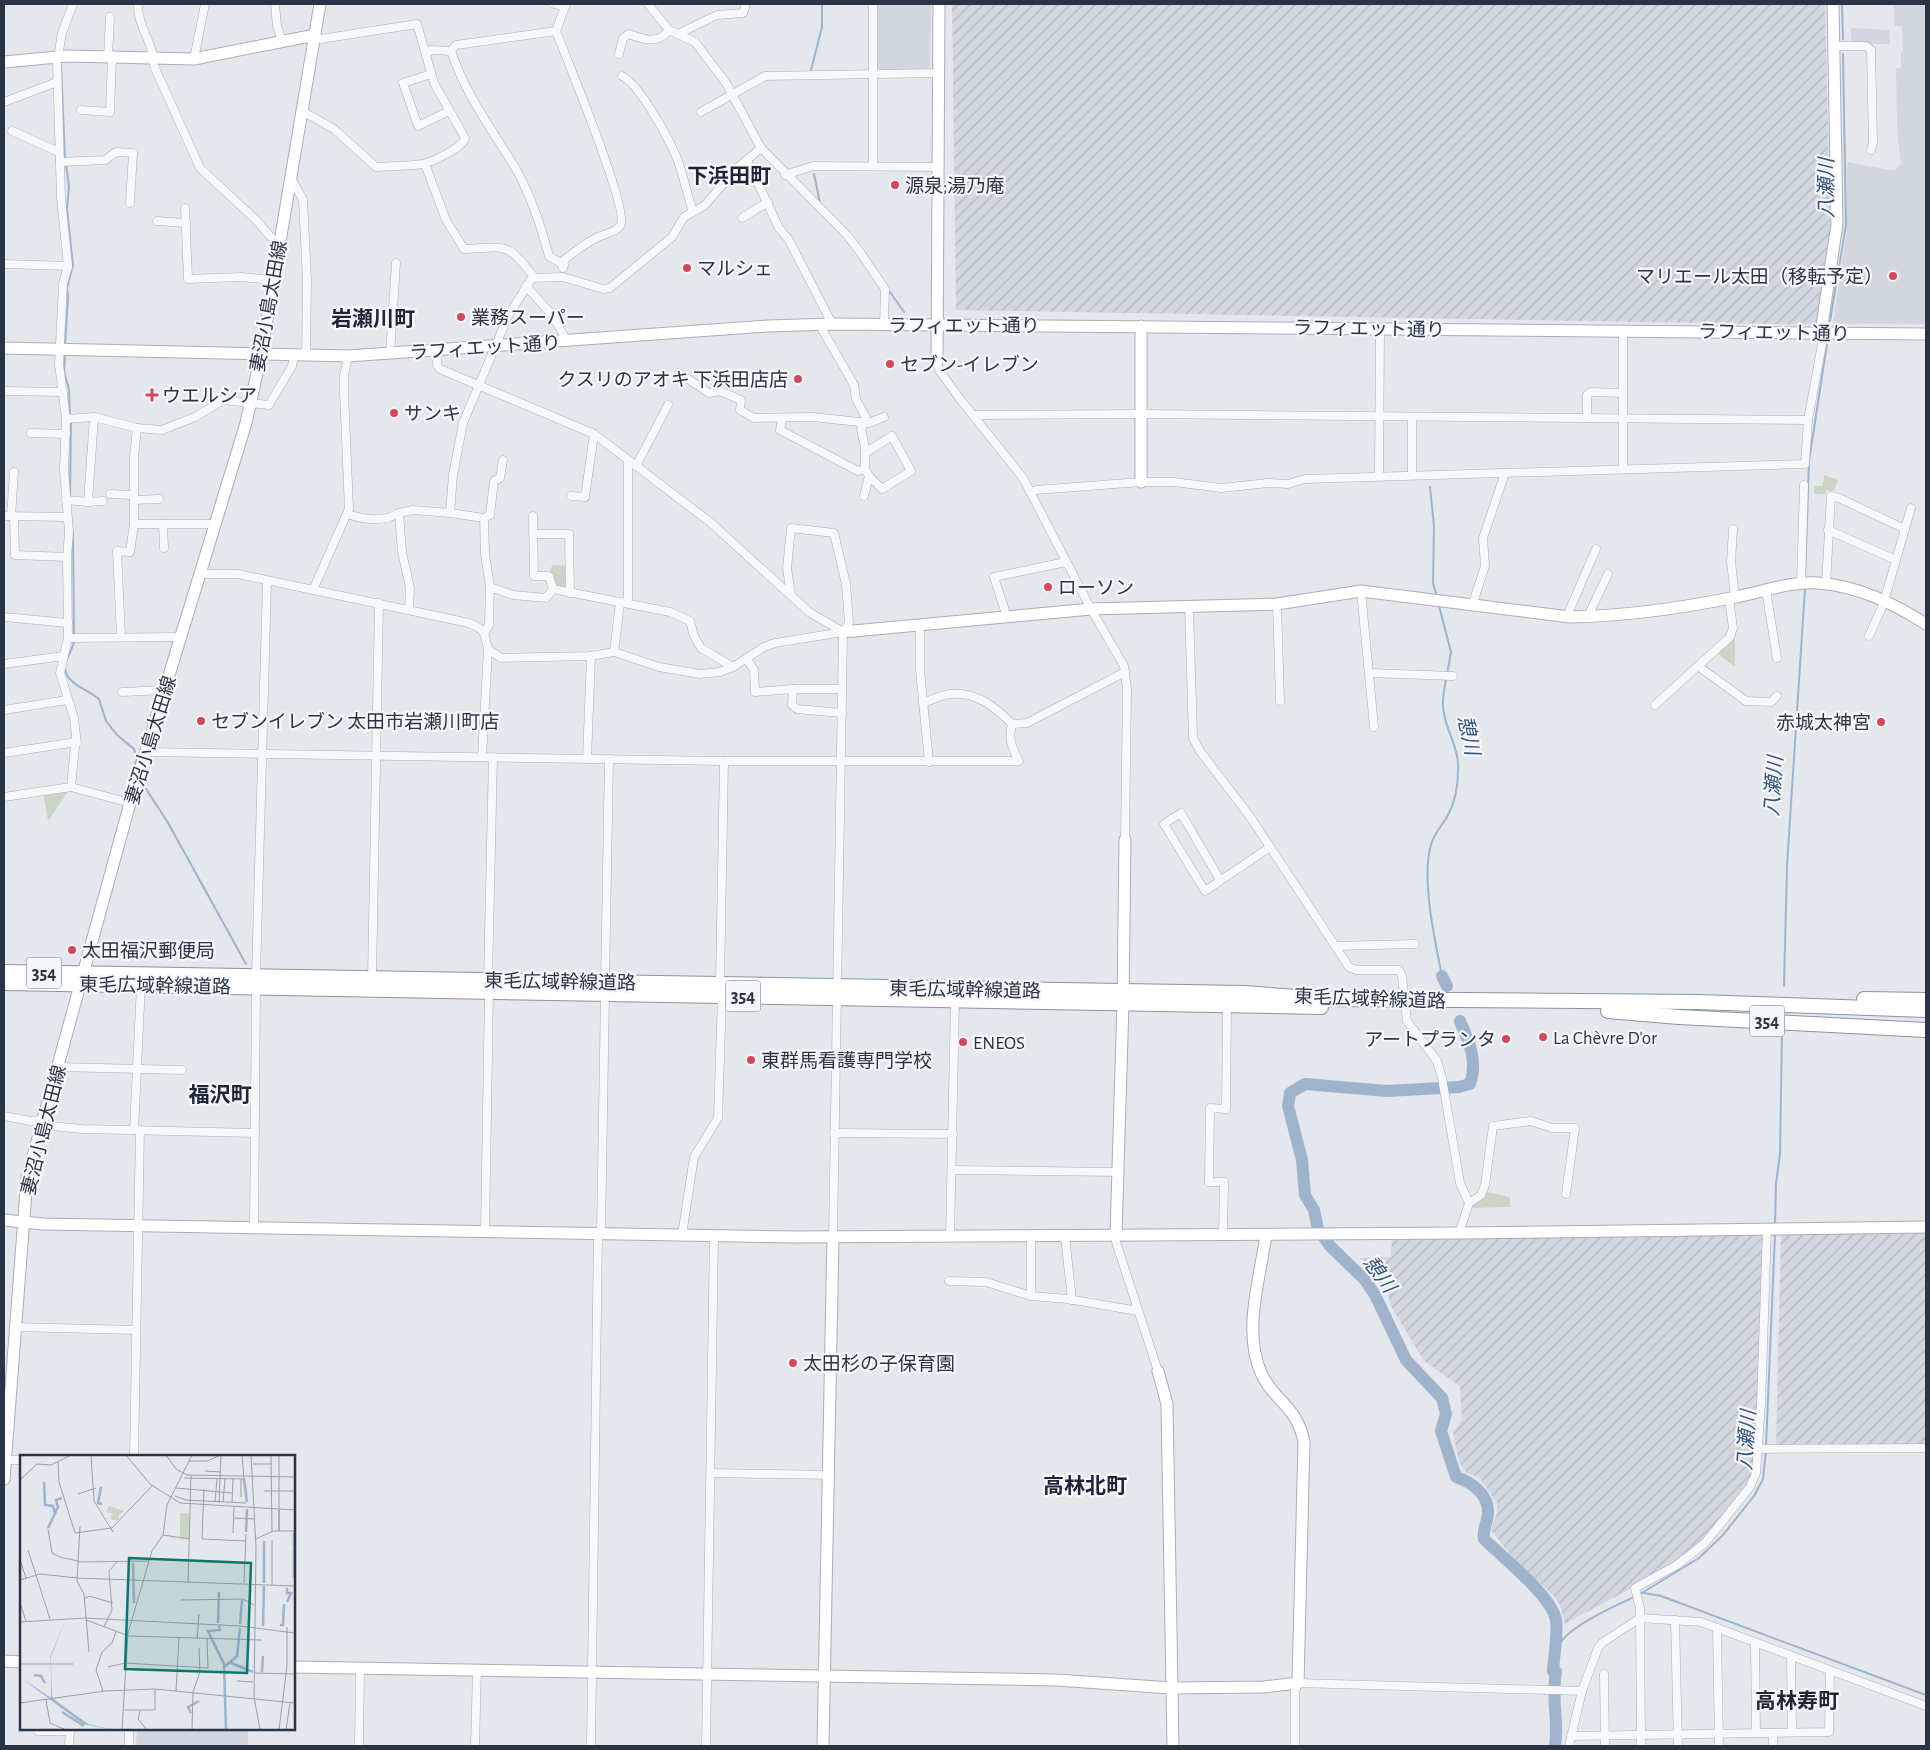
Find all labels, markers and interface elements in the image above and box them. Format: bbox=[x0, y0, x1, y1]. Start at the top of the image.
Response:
water label: 八瀬川 bbox=[1816, 156, 1837, 218]
district label: 下浜田町 bbox=[687, 165, 771, 187]
place label: 源泉;湯乃庵 bbox=[905, 176, 1004, 196]
marker: 源泉;湯乃庵 bbox=[889, 179, 901, 191]
street label: 妻沼小島太田線 bbox=[248, 239, 290, 373]
place label: マルシェ bbox=[697, 260, 773, 279]
marker: マルシェ bbox=[681, 262, 693, 274]
place label: マリエール太田（移転予定） bbox=[1636, 266, 1883, 287]
marker: マリエール太田（移転予定） bbox=[1887, 270, 1899, 282]
district label: 岩瀬川町 bbox=[331, 308, 415, 330]
place label: 業務スーパー bbox=[471, 308, 585, 328]
marker: 業務スーパー bbox=[455, 311, 467, 323]
street label: ラフィエット通り bbox=[888, 316, 1040, 336]
street label: ラフィエット通り bbox=[1293, 318, 1445, 340]
street label: ラフィエット通り bbox=[1698, 322, 1850, 344]
street label: ラフィエット通り bbox=[409, 333, 561, 363]
place label: セブン-イレブン bbox=[900, 354, 1039, 375]
marker: セブン-イレブン bbox=[884, 358, 896, 370]
place label: クスリのアオキ 下浜田店店 bbox=[557, 369, 788, 390]
marker: クスリのアオキ 下浜田店店 bbox=[792, 373, 804, 385]
place label: ウエルシア bbox=[162, 386, 257, 406]
marker: ウエルシア bbox=[146, 389, 158, 401]
place label: サンキ bbox=[404, 404, 461, 424]
marker: サンキ bbox=[388, 407, 400, 419]
place label: ローソン bbox=[1058, 579, 1134, 598]
marker: ローソン bbox=[1042, 581, 1054, 593]
street label: 妻沼小島太田線 bbox=[122, 674, 180, 807]
place label: セブンイレブン 太田市岩瀬川町店 bbox=[211, 711, 499, 732]
place label: 赤城太神宮 bbox=[1776, 712, 1871, 733]
water label: 憩川 bbox=[1454, 713, 1483, 759]
marker: セブンイレブン 太田市岩瀬川町店 bbox=[195, 715, 207, 727]
marker: 赤城太神宮 bbox=[1875, 716, 1887, 728]
water label: 八瀬川 bbox=[1761, 753, 1786, 817]
place label: 太田福沢郵便局 bbox=[82, 940, 215, 961]
marker: 太田福沢郵便局 bbox=[66, 944, 78, 956]
road number: 354 bbox=[27, 958, 62, 988]
street label: 東毛広域幹線道路 bbox=[484, 970, 636, 993]
street label: 東毛広域幹線道路 bbox=[79, 974, 231, 997]
street label: 東毛広域幹線道路 bbox=[889, 978, 1041, 1001]
road number: 354 bbox=[726, 980, 760, 1011]
street label: 東毛広域幹線道路 bbox=[1294, 985, 1446, 1012]
road number: 354 bbox=[1750, 1006, 1784, 1036]
place label: La Chèvre D'or bbox=[1553, 1029, 1657, 1048]
place label: アートプランタ bbox=[1364, 1030, 1496, 1050]
marker: La Chèvre D'or bbox=[1537, 1031, 1549, 1043]
marker: アートプランタ bbox=[1500, 1033, 1512, 1045]
place label: ENEOS bbox=[973, 1034, 1025, 1053]
marker: ENEOS bbox=[957, 1036, 969, 1048]
place label: 東群馬看護専門学校 bbox=[761, 1050, 932, 1071]
marker: 東群馬看護専門学校 bbox=[745, 1054, 757, 1066]
street label: 妻沼小島太田線 bbox=[18, 1063, 70, 1197]
district label: 福沢町 bbox=[189, 1084, 252, 1106]
water label: 憩川 bbox=[1359, 1252, 1401, 1298]
place label: 太田杉の子保育園 bbox=[803, 1353, 955, 1374]
marker: 太田杉の子保育園 bbox=[787, 1357, 799, 1369]
water label: 八瀬川 bbox=[1734, 1407, 1759, 1471]
inset map bbox=[20, 1455, 295, 1730]
district label: 高林北町 bbox=[1043, 1475, 1127, 1497]
district label: 高林寿町 bbox=[1755, 1690, 1839, 1712]

